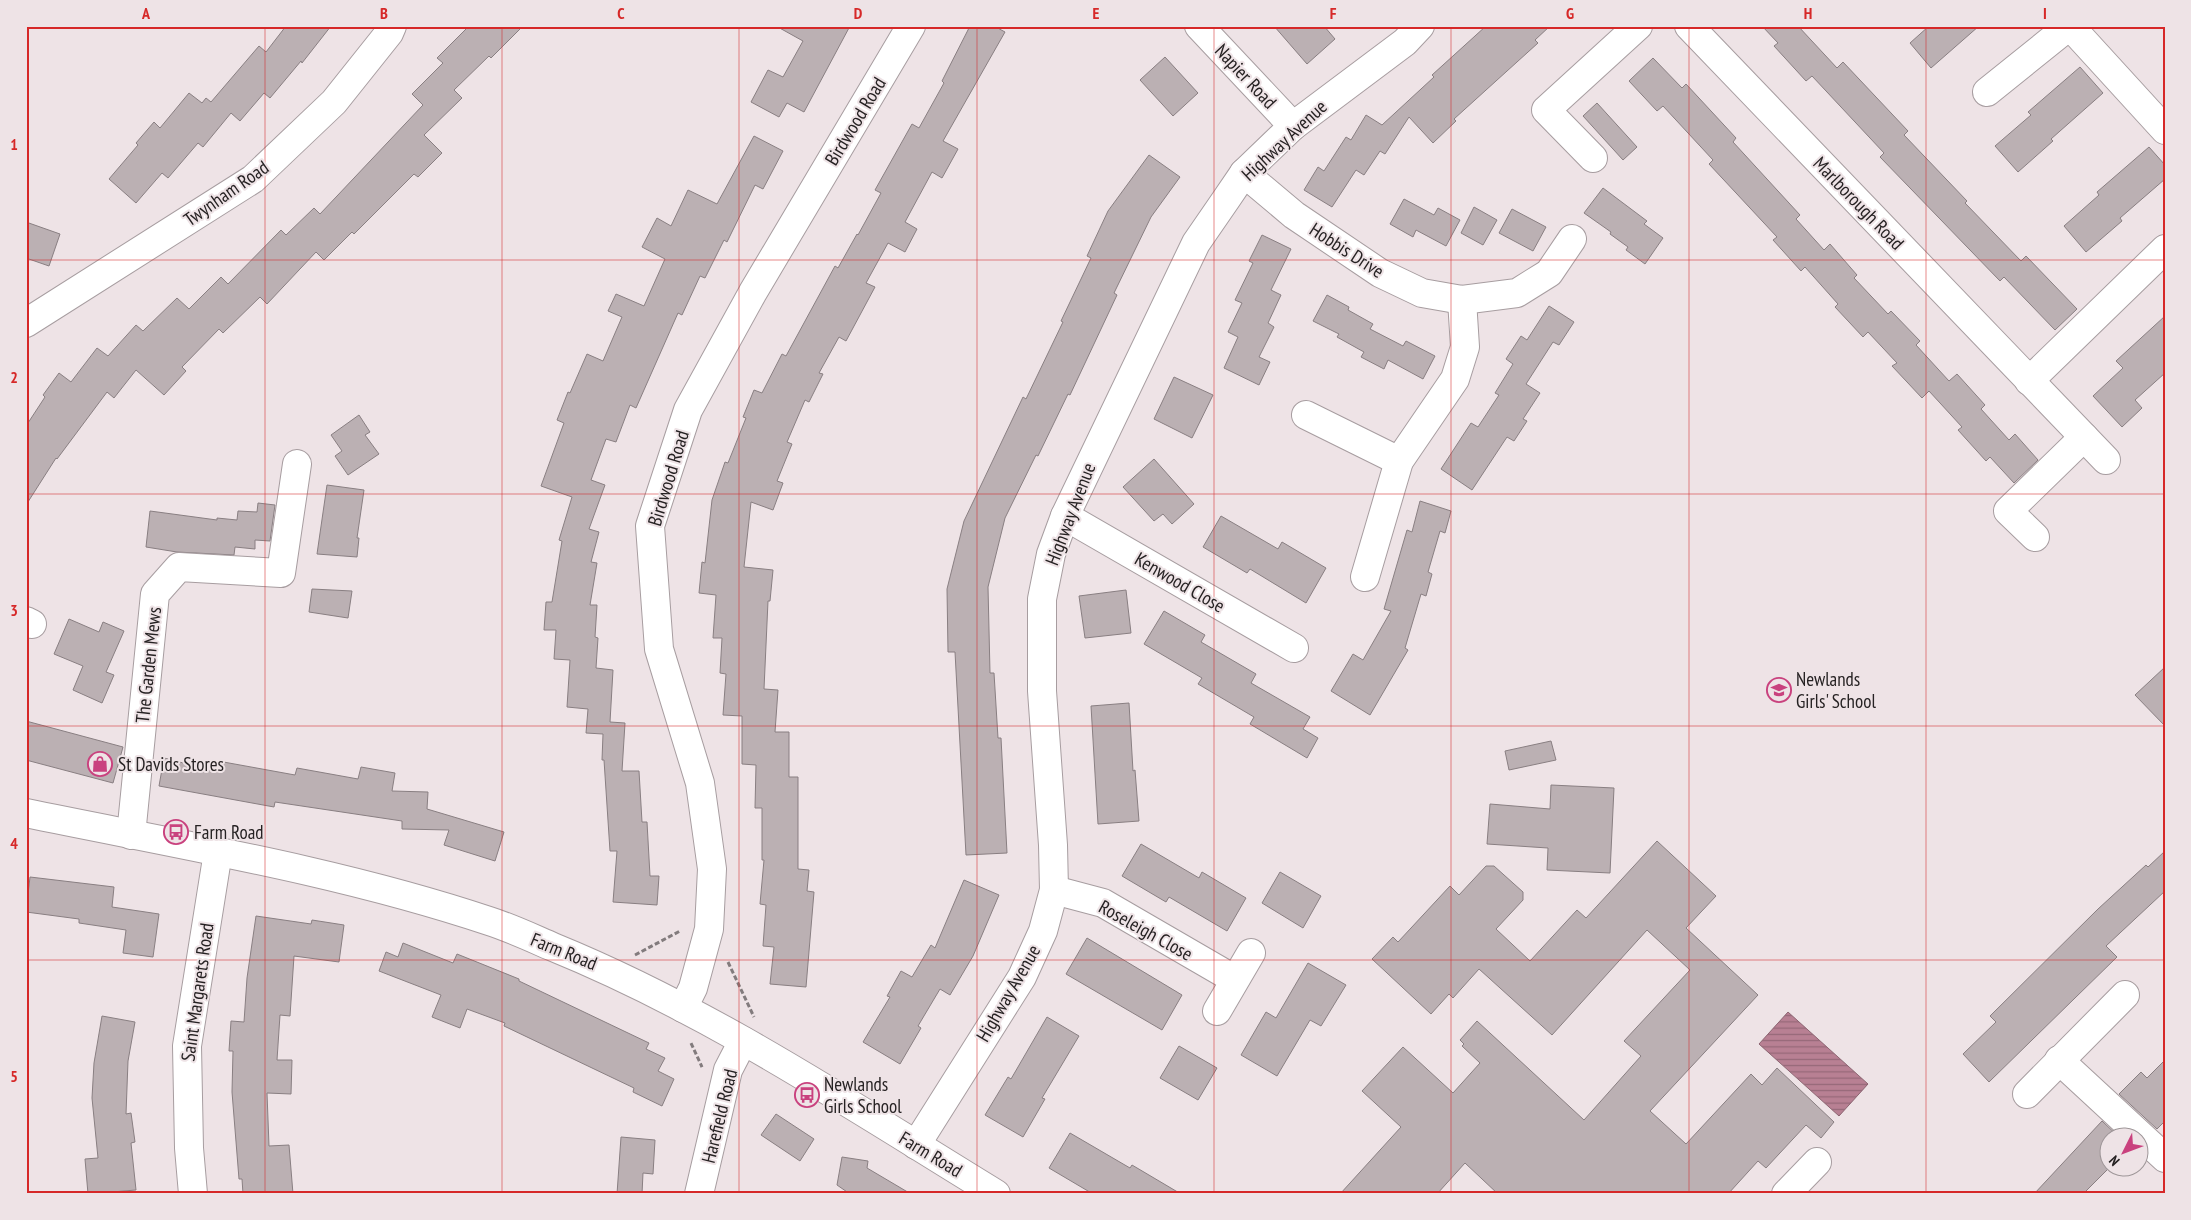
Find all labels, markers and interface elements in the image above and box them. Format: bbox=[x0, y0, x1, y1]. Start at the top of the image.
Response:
text: A bbox=[141, 3, 151, 23]
text: B bbox=[380, 3, 388, 23]
text: C bbox=[617, 3, 625, 23]
text: D bbox=[854, 3, 863, 23]
text: E bbox=[1093, 3, 1100, 23]
text: F bbox=[1330, 3, 1337, 23]
text: G bbox=[1566, 3, 1574, 23]
text: H bbox=[1804, 3, 1812, 23]
text: I bbox=[2043, 3, 2047, 23]
street label: Napier Road bbox=[1210, 39, 1282, 113]
street label: Birdwood Road bbox=[819, 73, 891, 169]
street label: Highway Avenue bbox=[1236, 94, 1332, 186]
text: 1 bbox=[10, 134, 18, 154]
street label: Marlborough Road bbox=[1809, 151, 1909, 255]
street label: Twynham Road bbox=[179, 155, 273, 231]
street label: Hobbis Drive bbox=[1305, 217, 1389, 283]
text: 2 bbox=[10, 367, 18, 387]
street label: Birdwood Road bbox=[642, 427, 694, 529]
street label: Highway Avenue bbox=[1039, 459, 1101, 569]
street label: Kenwood Close bbox=[1131, 547, 1229, 617]
text: 3 bbox=[10, 600, 18, 620]
street label: The Garden Mews bbox=[130, 606, 166, 724]
place label: Newlands Girls' School bbox=[1796, 667, 1876, 713]
school or university icon: Newlands Girls' School bbox=[1766, 677, 1792, 703]
shop icon: St Davids Stores bbox=[87, 751, 113, 777]
place label: St Davids Stores bbox=[118, 752, 224, 776]
bus stop icon: Farm Road bbox=[163, 819, 189, 845]
place label: Farm Road bbox=[194, 820, 263, 844]
text: 4 bbox=[10, 833, 18, 853]
street label: Roseleigh Close bbox=[1095, 894, 1197, 966]
street label: Saint Margarets Road bbox=[175, 921, 219, 1063]
street label: Farm Road bbox=[527, 927, 601, 975]
street label: Highway Avenue bbox=[971, 940, 1045, 1046]
text: 5 bbox=[10, 1066, 18, 1086]
street label: Harefield Road bbox=[696, 1066, 742, 1166]
place label: Newlands Girls School bbox=[824, 1072, 902, 1118]
bus stop icon: Newlands Girls School bbox=[794, 1082, 820, 1108]
street label: Farm Road bbox=[895, 1126, 967, 1182]
north arrow bbox=[2098, 1128, 2148, 1178]
text: N bbox=[2105, 1152, 2124, 1170]

